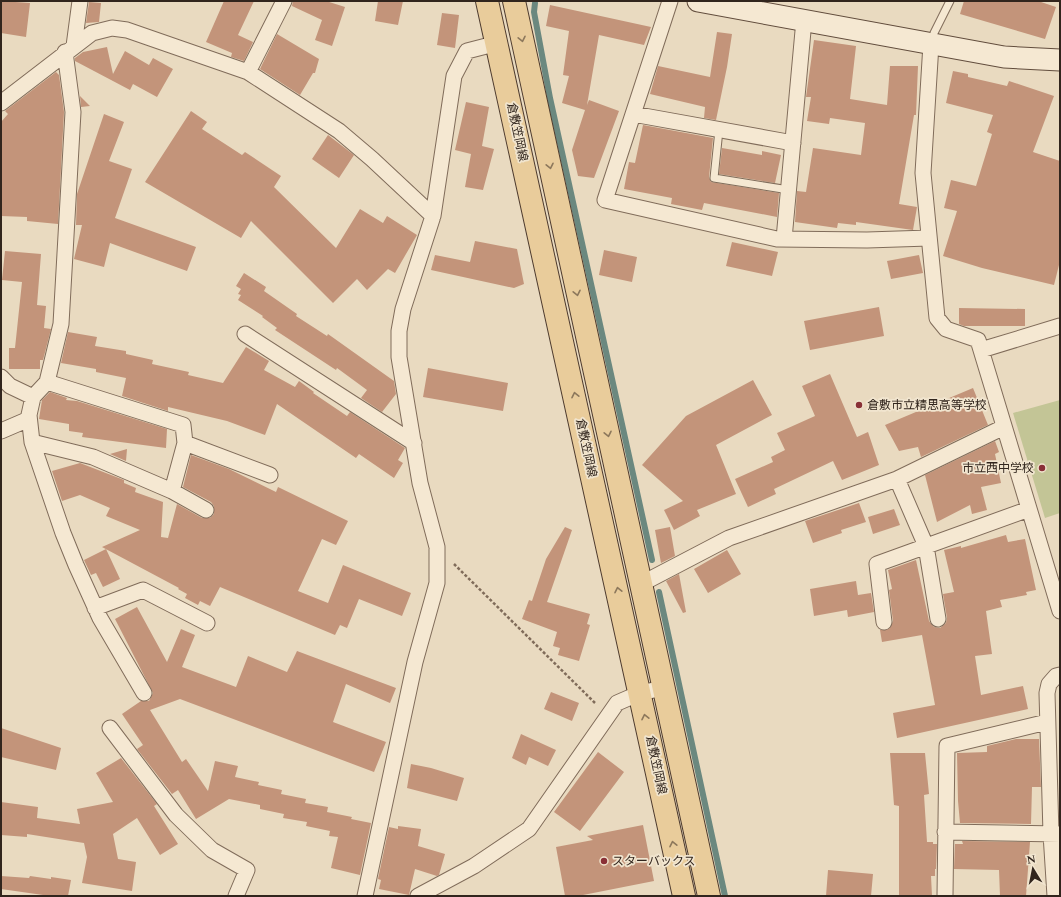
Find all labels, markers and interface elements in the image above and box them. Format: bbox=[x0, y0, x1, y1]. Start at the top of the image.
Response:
one-way arrow bbox=[517, 36, 525, 42]
street label: 倉敷笠岡線 bbox=[501, 101, 533, 163]
one-way arrow bbox=[545, 163, 553, 169]
one-way arrow bbox=[573, 290, 581, 296]
one-way arrow bbox=[571, 392, 579, 398]
place label: 倉敷市立精思高等学校 bbox=[867, 396, 987, 415]
marker: 倉敷市立精思高等学校 bbox=[854, 400, 864, 410]
street label: 倉敷笠岡線 bbox=[570, 417, 602, 479]
one-way arrow bbox=[603, 431, 611, 437]
place label: 市立西中学校 bbox=[962, 459, 1034, 478]
marker: 市立西中学校 bbox=[1037, 463, 1047, 473]
one-way arrow bbox=[614, 587, 622, 593]
one-way arrow bbox=[642, 714, 650, 720]
street label: 倉敷笠岡線 bbox=[640, 734, 672, 796]
one-way arrow bbox=[670, 841, 678, 847]
north arrow bbox=[1013, 849, 1053, 889]
text: N bbox=[1025, 850, 1037, 869]
place label: スターバックス bbox=[612, 852, 696, 871]
marker: スターバックス bbox=[599, 856, 609, 866]

